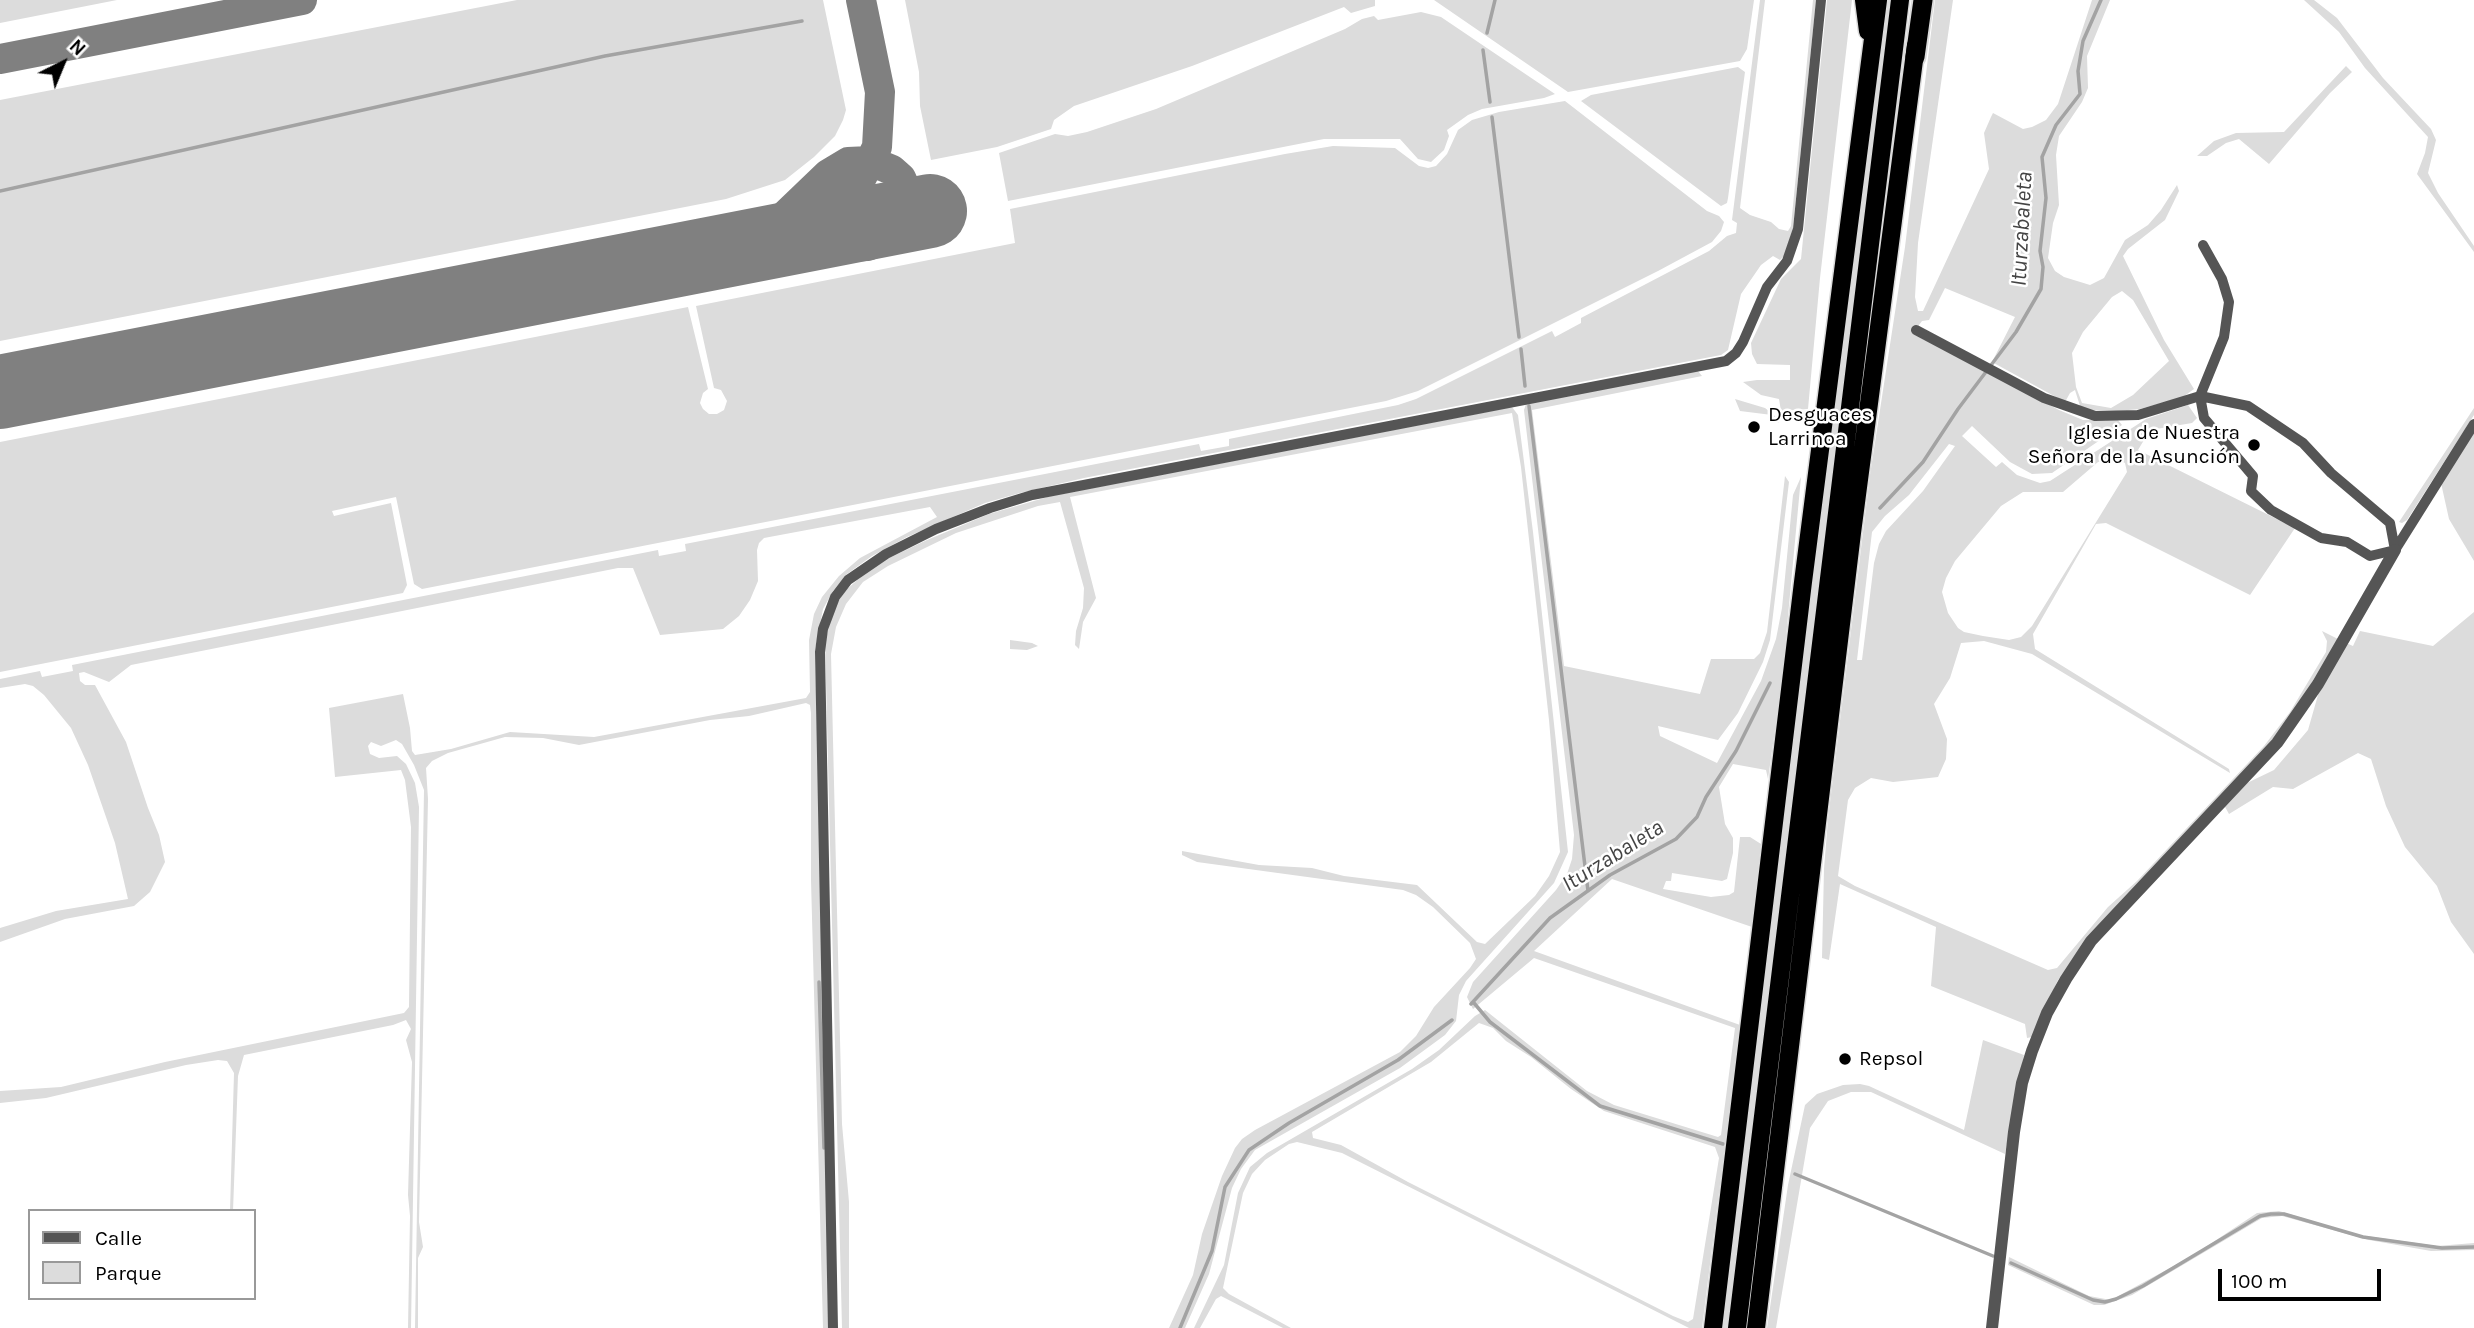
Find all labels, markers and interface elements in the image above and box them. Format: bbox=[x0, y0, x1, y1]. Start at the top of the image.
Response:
north arrow bbox=[28, 28, 98, 98]
text: N bbox=[65, 35, 90, 60]
water label: Iturzabaleta bbox=[2005, 171, 2039, 287]
place label: Desguaces Larrinoa bbox=[1768, 402, 1872, 452]
marker: Desguaces Larrinoa bbox=[1746, 419, 1762, 435]
place label: Iglesia de Nuestra Señora de la Asunción bbox=[2028, 420, 2240, 470]
marker: Iglesia de Nuestra Señora de la Asunción bbox=[2246, 437, 2262, 453]
water label: Iturzabaleta bbox=[1557, 814, 1669, 898]
place label: Repsol bbox=[1859, 1046, 1923, 1072]
marker: Repsol bbox=[1837, 1051, 1853, 1067]
legend bbox=[28, 1209, 256, 1300]
text: Calle bbox=[95, 1226, 142, 1250]
scale bar bbox=[2222, 1254, 2385, 1298]
text: Parque bbox=[95, 1261, 162, 1285]
text: 100 m bbox=[2231, 1269, 2288, 1293]

